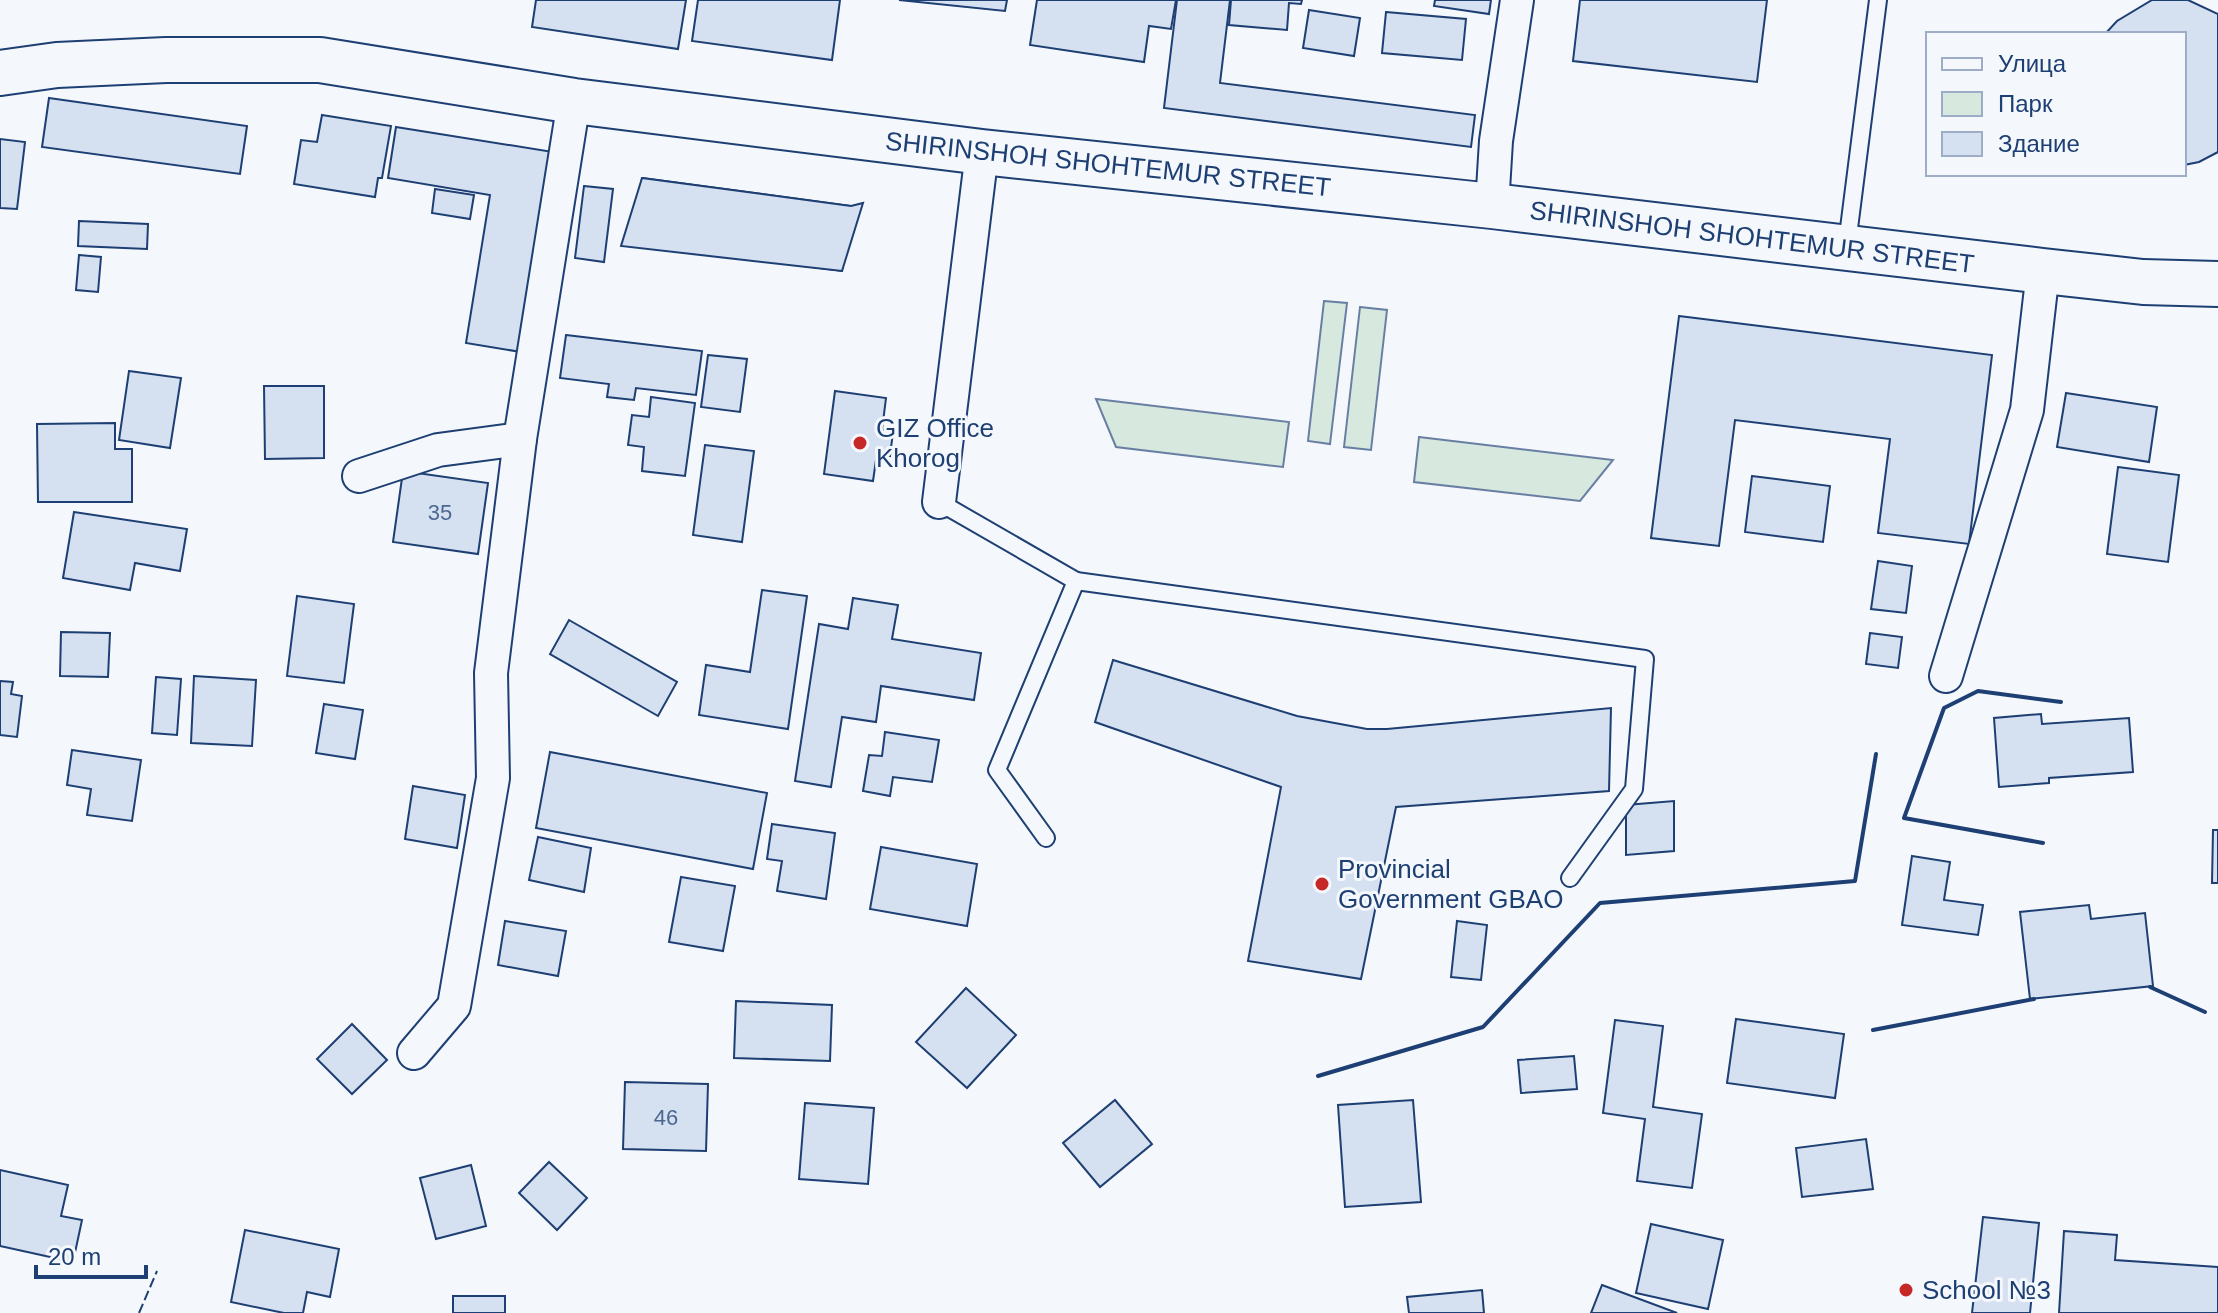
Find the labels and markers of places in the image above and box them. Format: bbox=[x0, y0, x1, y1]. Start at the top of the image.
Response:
place label: GIZ Office Khorog bbox=[876, 413, 994, 473]
marker: GIZ Office Khorog bbox=[851, 434, 869, 452]
place label: Provincial Government GBAO bbox=[1338, 854, 1563, 914]
marker: Provincial Government GBAO bbox=[1313, 875, 1331, 893]
place label: School №3 bbox=[1922, 1275, 2051, 1305]
marker: School №3 bbox=[1897, 1281, 1915, 1299]

